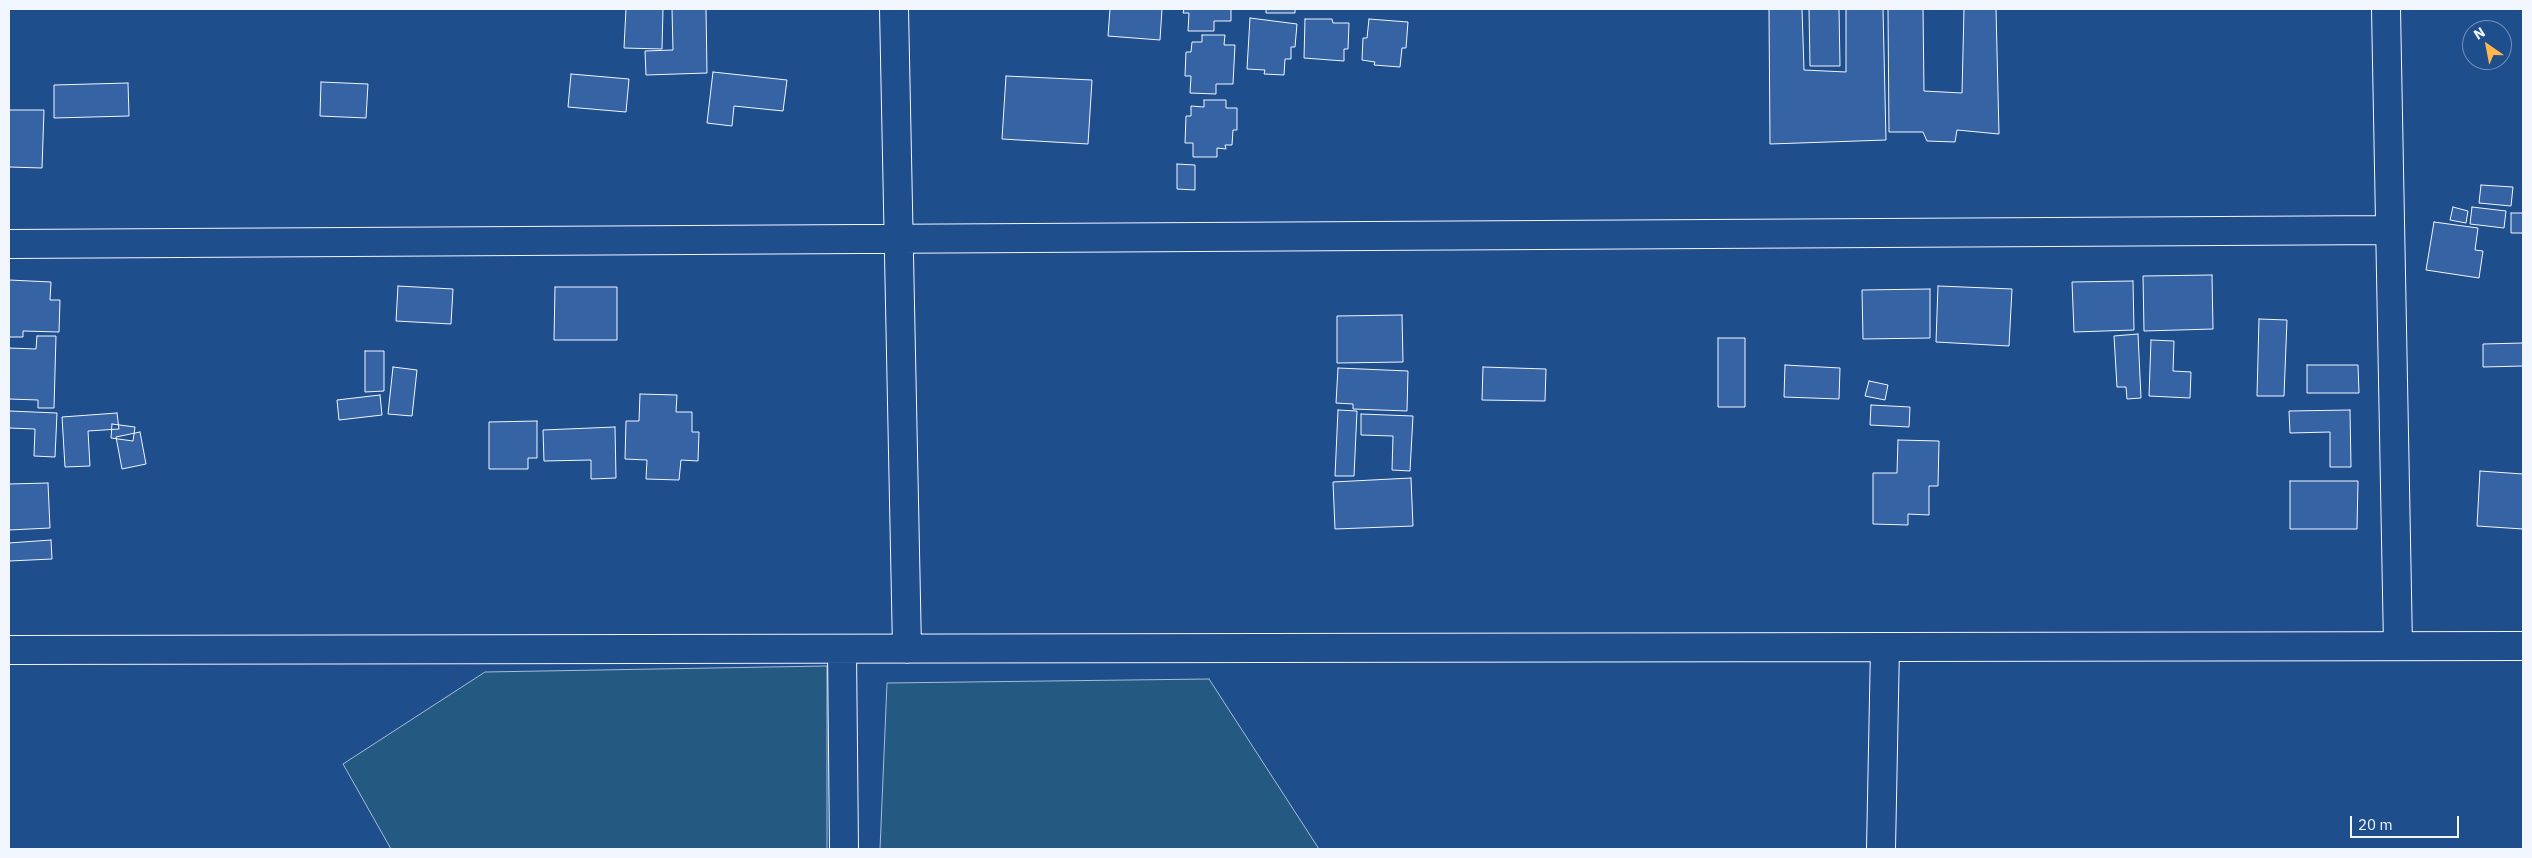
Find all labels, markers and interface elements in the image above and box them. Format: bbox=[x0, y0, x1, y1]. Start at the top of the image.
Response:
north arrow bbox=[2462, 20, 2512, 70]
text: N bbox=[2470, 23, 2489, 44]
scale bar bbox=[2352, 806, 2461, 838]
text: 20 m bbox=[2358, 815, 2393, 834]

